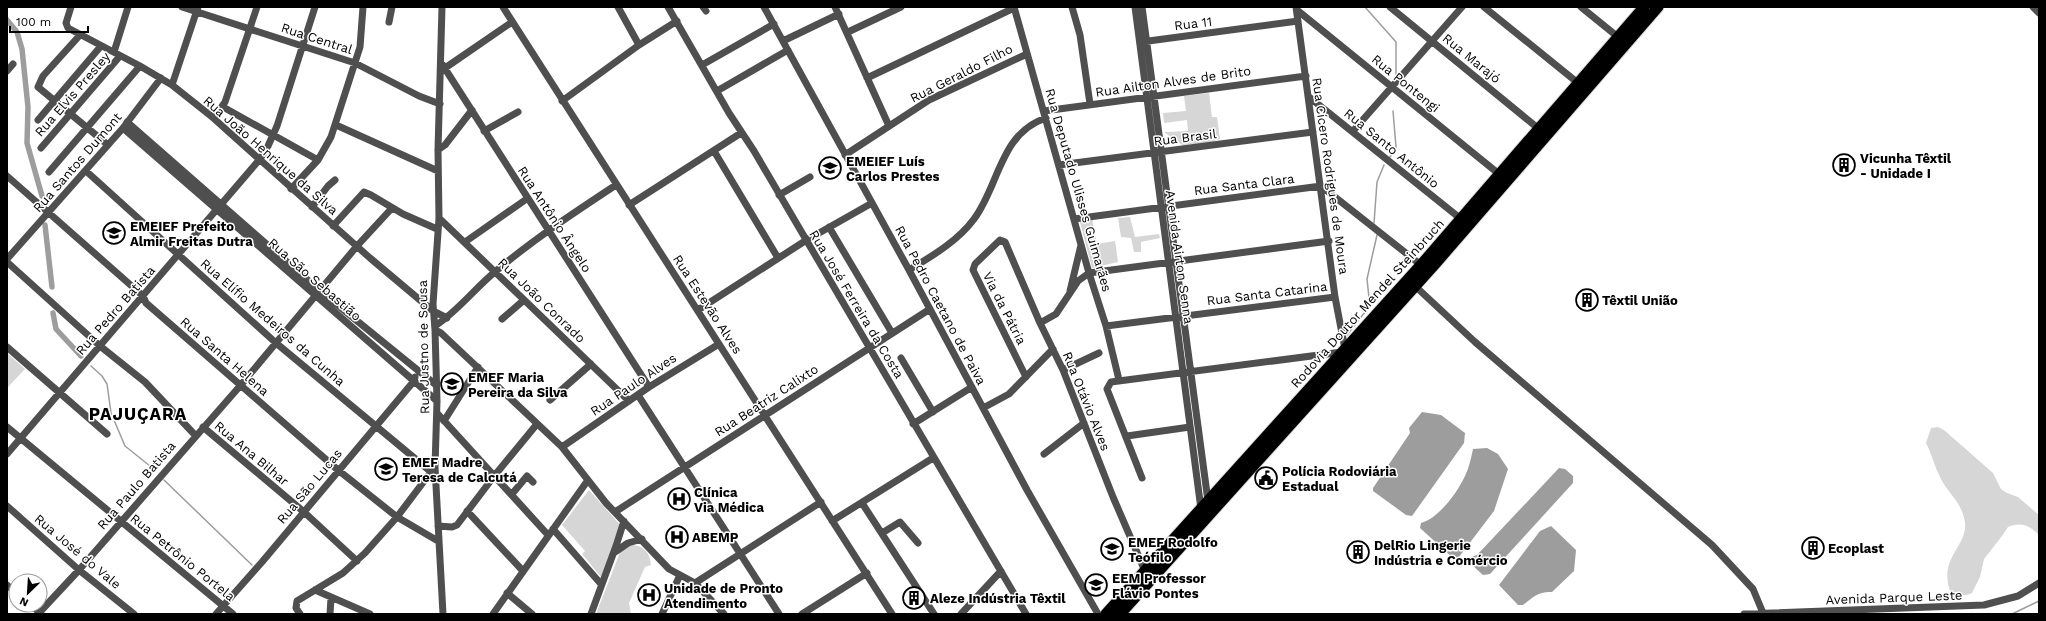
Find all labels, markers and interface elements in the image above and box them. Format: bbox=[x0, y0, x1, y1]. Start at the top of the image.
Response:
scale bar bbox=[10, 8, 88, 34]
street label: Rua 11 bbox=[1173, 14, 1213, 33]
text: 100 m bbox=[16, 15, 51, 29]
street label: Rua Central bbox=[279, 20, 355, 57]
street label: Rua Marajó bbox=[1440, 30, 1504, 86]
street label: Rua Geraldo Filho bbox=[907, 41, 1015, 106]
street label: Rua Elvis Presley bbox=[32, 49, 113, 140]
street label: Rua Pontengi bbox=[1369, 51, 1443, 115]
street label: Rua Ailton Alves de Brito bbox=[1094, 63, 1252, 100]
street label: Rua Cícero Rodrigues de Moura bbox=[1309, 77, 1352, 276]
street label: Rua Deputado Ulisses Guimarães bbox=[1042, 87, 1115, 294]
street label: Rua João Henrique da Silva bbox=[200, 93, 341, 218]
street label: Rua Santo Antônio bbox=[1341, 105, 1442, 191]
street label: Rua Santos Dumont bbox=[30, 109, 125, 215]
street label: Rua Brasil bbox=[1153, 126, 1217, 149]
place label: Vicunha Têxtil - Unidade I bbox=[1860, 151, 1952, 181]
building icon: Vicunha Têxtil - Unidade I bbox=[1831, 152, 1857, 178]
place label: EMEIEF Luís Carlos Prestes bbox=[846, 154, 940, 184]
school or university icon: EMEIEF Luís Carlos Prestes bbox=[817, 155, 843, 181]
street label: Rua Antônio Ângelo bbox=[515, 163, 595, 275]
street label: Rua Santa Clara bbox=[1193, 171, 1296, 198]
street label: Avenida Airton Senna bbox=[1163, 189, 1196, 326]
street label: Rodovia Doutor Mendel Steinbruch bbox=[1288, 216, 1447, 391]
place label: EMEIEF Prefeito Almir Freitas Dutra bbox=[130, 219, 253, 249]
school or university icon: EMEIEF Prefeito Almir Freitas Dutra bbox=[101, 220, 127, 246]
street label: Rua Pedro Caetano de Paiva bbox=[892, 223, 989, 388]
street label: Rua José Ferreira da Costa bbox=[806, 227, 907, 382]
street label: Rua São Sebastião bbox=[265, 235, 364, 324]
street label: Rua Estevão Alves bbox=[670, 252, 745, 357]
street label: Rua João Conrado bbox=[495, 255, 589, 346]
street label: Rua Elífio Medeiros da Cunha bbox=[197, 256, 348, 390]
street label: Rua Pedro Batista bbox=[73, 262, 159, 358]
street label: Via da Pátria bbox=[980, 269, 1030, 348]
street label: Rua Justno de Sousa bbox=[415, 279, 432, 414]
street label: Rua Santa Catarina bbox=[1206, 279, 1329, 308]
building icon: Têxtil União bbox=[1574, 287, 1600, 313]
place label: Têxtil União bbox=[1602, 293, 1678, 308]
street label: Rua Santa Helena bbox=[177, 314, 272, 399]
street label: Rua Otávio Alves bbox=[1060, 349, 1113, 453]
street label: Rua Paulo Alves bbox=[587, 350, 679, 419]
street label: Rua Beatriz Calixto bbox=[712, 361, 821, 440]
place label: EMEF Maria Pereira da Silva bbox=[468, 370, 568, 400]
school or university icon: EMEF Maria Pereira da Silva bbox=[439, 371, 465, 397]
district label: PAJUÇARA bbox=[89, 404, 187, 424]
street label: Rua Ana Bilhar bbox=[212, 418, 292, 489]
street label: Rua Paulo Batista bbox=[94, 438, 179, 532]
street label: Rua São Lucas bbox=[274, 446, 345, 527]
place label: EMEF Madre Teresa de Calcutá bbox=[402, 455, 517, 485]
school or university icon: EMEF Madre Teresa de Calcutá bbox=[373, 456, 399, 482]
place label: Polícia Rodoviária Estadual bbox=[1282, 464, 1397, 494]
public building icon: Polícia Rodoviária Estadual bbox=[1253, 465, 1279, 491]
place label: Clínica Via Médica bbox=[694, 485, 764, 515]
hospital icon: Clínica Via Médica bbox=[666, 486, 692, 512]
street label: Rua José do Vale bbox=[32, 511, 124, 592]
street label: Rua Petrônio Portela bbox=[127, 511, 238, 605]
hospital icon: ABEMP bbox=[664, 524, 690, 550]
place label: ABEMP bbox=[692, 530, 739, 545]
place label: EMEF Rodolfo Teófilo bbox=[1128, 535, 1218, 565]
building icon: Ecoplast bbox=[1800, 535, 1826, 561]
school or university icon: EMEF Rodolfo Teófilo bbox=[1099, 536, 1125, 562]
place label: DelRio Lingerie Indústria e Comércio bbox=[1374, 538, 1508, 568]
building icon: DelRio Lingerie Indústria e Comércio bbox=[1345, 539, 1371, 565]
place label: Ecoplast bbox=[1828, 541, 1884, 556]
place label: EEM Professor Flávio Pontes bbox=[1112, 571, 1206, 601]
school or university icon: EEM Professor Flávio Pontes bbox=[1083, 572, 1109, 598]
north arrow bbox=[8, 573, 48, 613]
place label: Unidade de Pronto Atendimento bbox=[664, 581, 783, 611]
hospital icon: Unidade de Pronto Atendimento bbox=[636, 582, 662, 608]
building icon: Aleze Indústria Têxtil bbox=[901, 585, 927, 611]
street label: Avenida Parque Leste bbox=[1825, 588, 1963, 607]
place label: Aleze Indústria Têxtil bbox=[930, 591, 1066, 606]
text: N bbox=[18, 594, 30, 609]

